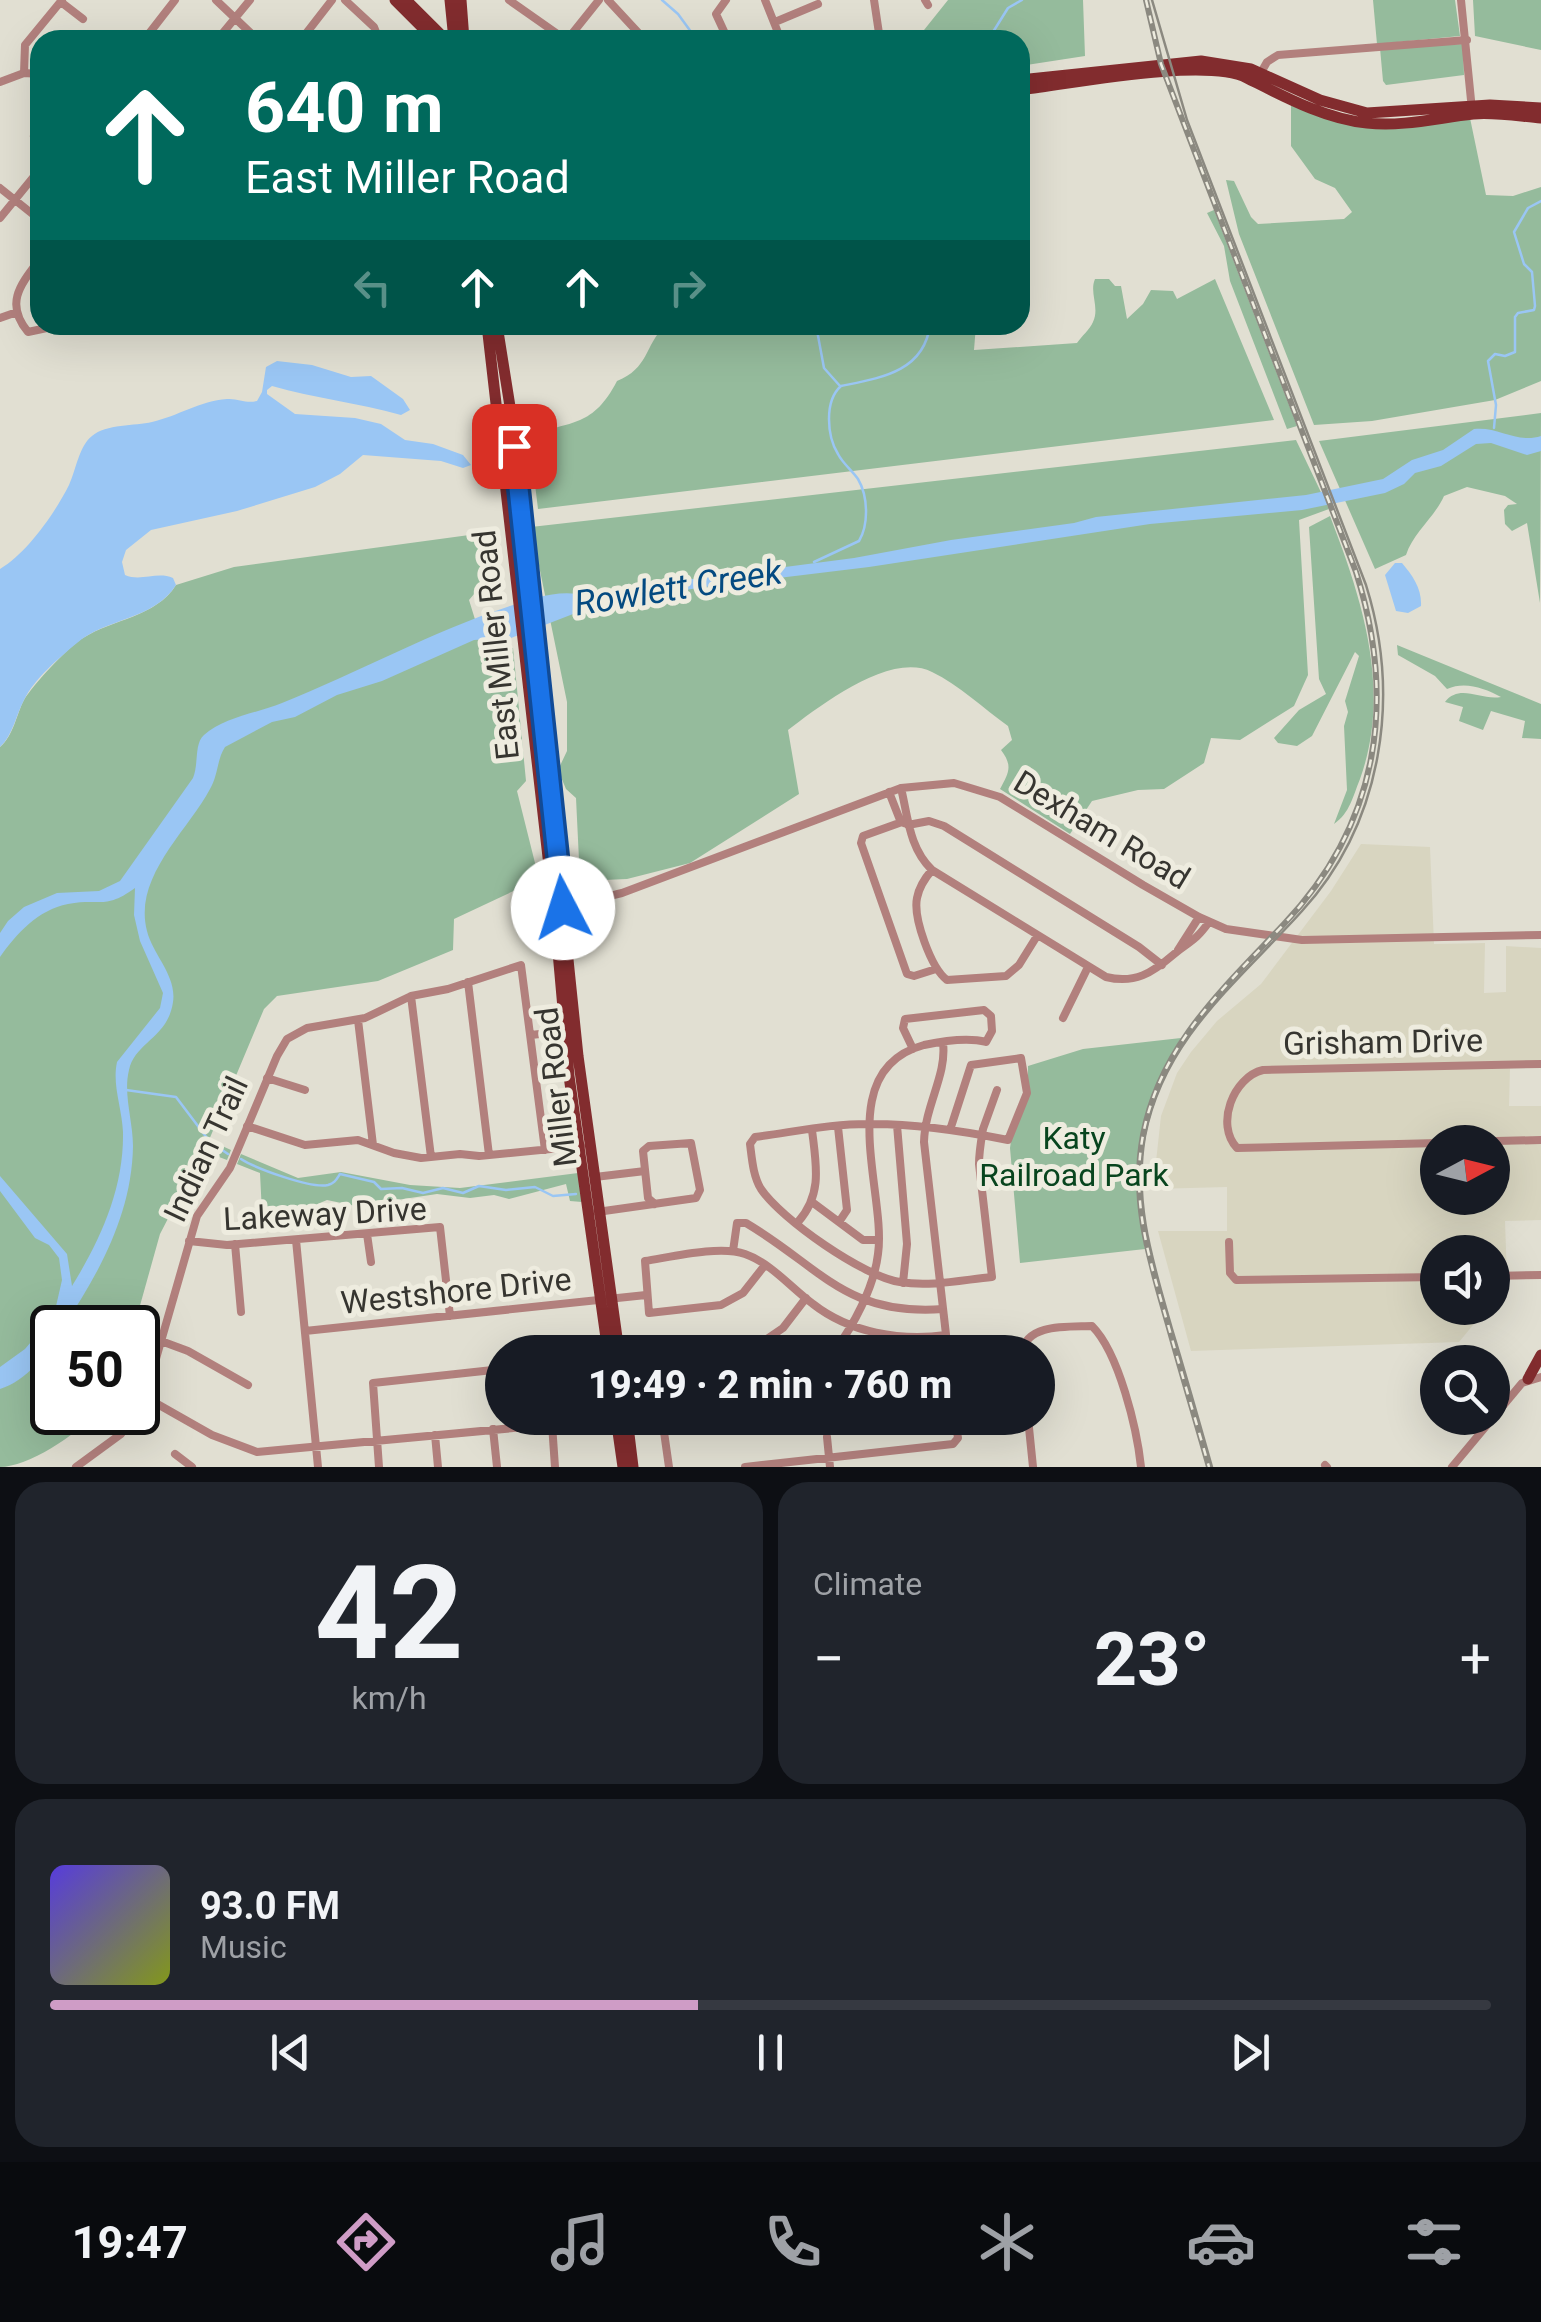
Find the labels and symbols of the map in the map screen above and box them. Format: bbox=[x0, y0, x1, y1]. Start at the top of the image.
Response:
pin bbox=[472, 404, 557, 489]
street label: East Miller Road bbox=[465, 528, 527, 762]
water label: Rowlett Creek bbox=[571, 551, 785, 625]
street label: Dexham Road bbox=[1007, 763, 1197, 897]
position arrow bbox=[511, 856, 615, 960]
street label: Miller Road bbox=[527, 1005, 585, 1169]
street label: Grisham Drive bbox=[1283, 1021, 1483, 1063]
street label: Indian Trail bbox=[156, 1070, 256, 1228]
park label: Katy Railroad Park bbox=[979, 1119, 1169, 1194]
north arrow bbox=[1420, 1125, 1510, 1215]
street label: Lakeway Drive bbox=[222, 1190, 428, 1238]
street label: Westshore Drive bbox=[339, 1260, 573, 1322]
speed limit sign: 50 bbox=[30, 1305, 160, 1435]

